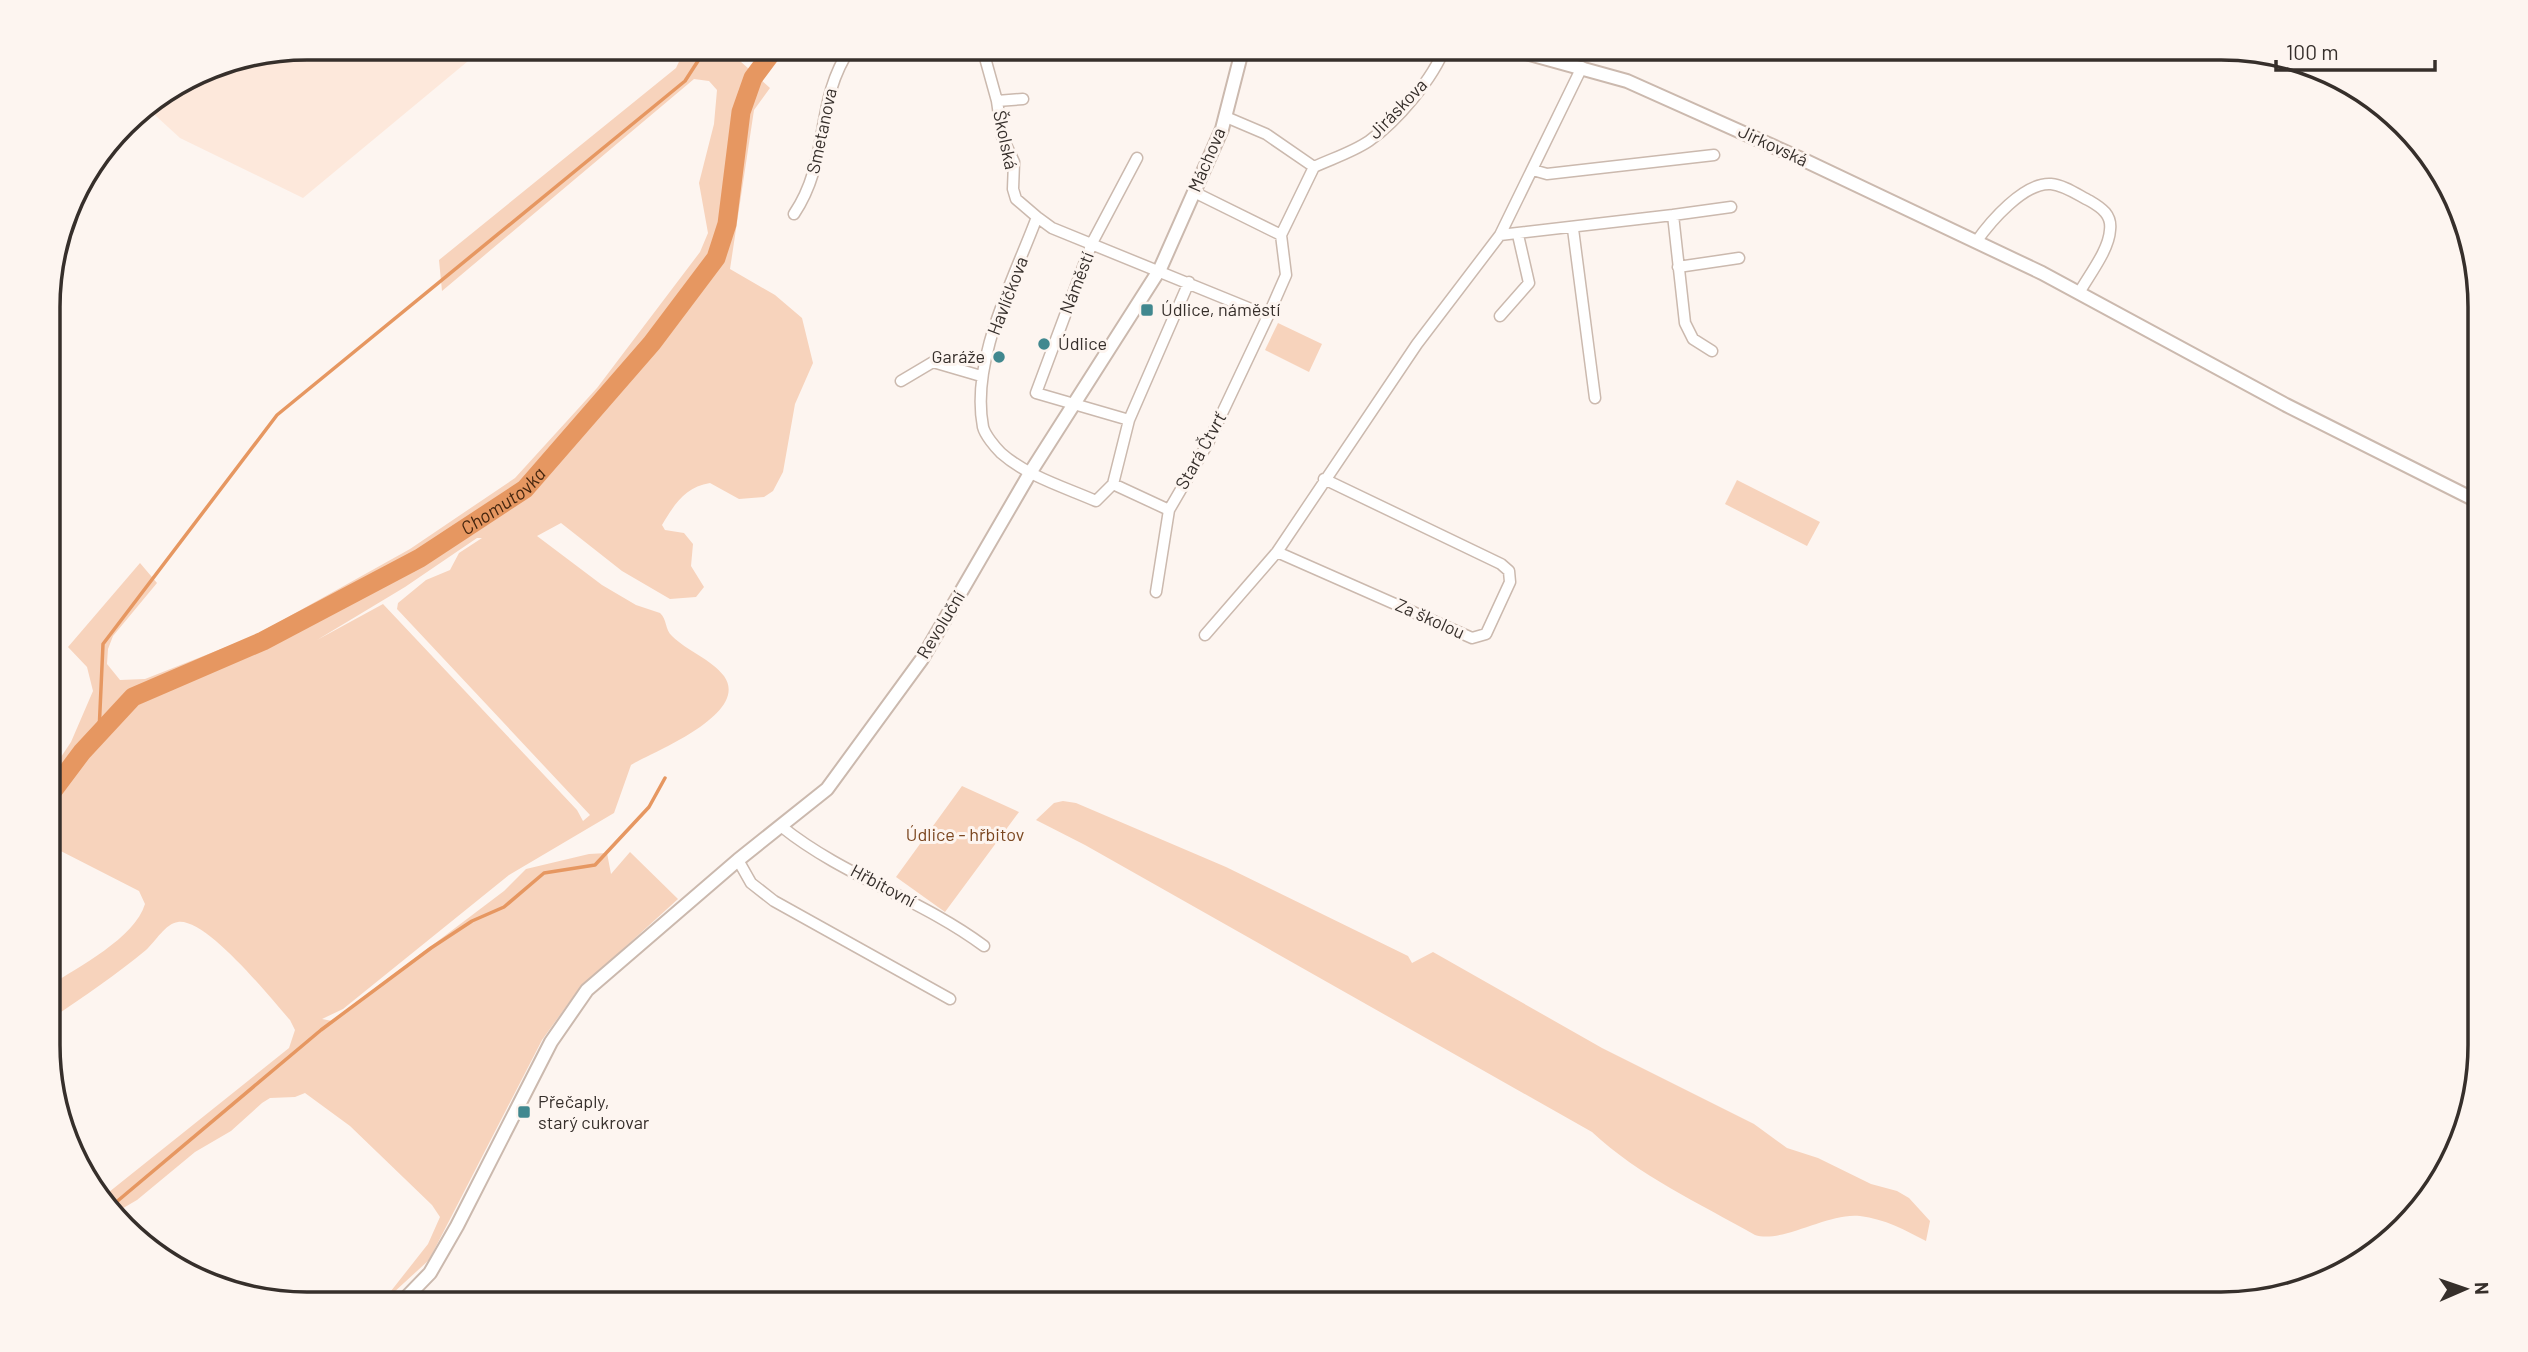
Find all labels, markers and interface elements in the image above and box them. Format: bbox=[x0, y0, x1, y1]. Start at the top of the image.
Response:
scale bar bbox=[2276, 28, 2435, 72]
text: 100 m bbox=[2286, 39, 2339, 64]
street label: Jiráskova bbox=[1363, 74, 1431, 143]
street label: Smetanova bbox=[801, 86, 841, 176]
street label: Školská bbox=[989, 108, 1023, 171]
street label: Jirkovská bbox=[1735, 119, 1812, 171]
street label: Máchova bbox=[1183, 124, 1229, 195]
street label: Náměstí bbox=[1054, 248, 1098, 317]
street label: Havlíčkova bbox=[982, 253, 1032, 338]
place label: Údlice, náměstí bbox=[1161, 298, 1280, 320]
marker: Údlice, náměstí bbox=[1139, 302, 1155, 318]
place label: Údlice bbox=[1058, 332, 1107, 354]
marker: Údlice bbox=[1036, 336, 1052, 352]
place label: Garáže bbox=[932, 345, 985, 367]
marker: Garáže bbox=[991, 349, 1007, 365]
street label: Stará Čtvrť bbox=[1170, 408, 1231, 493]
water label: Chomutovka bbox=[456, 462, 550, 539]
street label: Revoluční bbox=[911, 587, 969, 662]
street label: Za školou bbox=[1392, 593, 1468, 643]
park label: Údlice - hřbitov bbox=[906, 823, 1025, 845]
street label: Hřbitovní bbox=[847, 859, 920, 911]
place label: Přečaply, starý cukrovar bbox=[538, 1090, 650, 1133]
marker: Přečaply, starý cukrovar bbox=[516, 1104, 532, 1120]
north arrow bbox=[2430, 1254, 2500, 1324]
text: N bbox=[2471, 1282, 2494, 1295]

